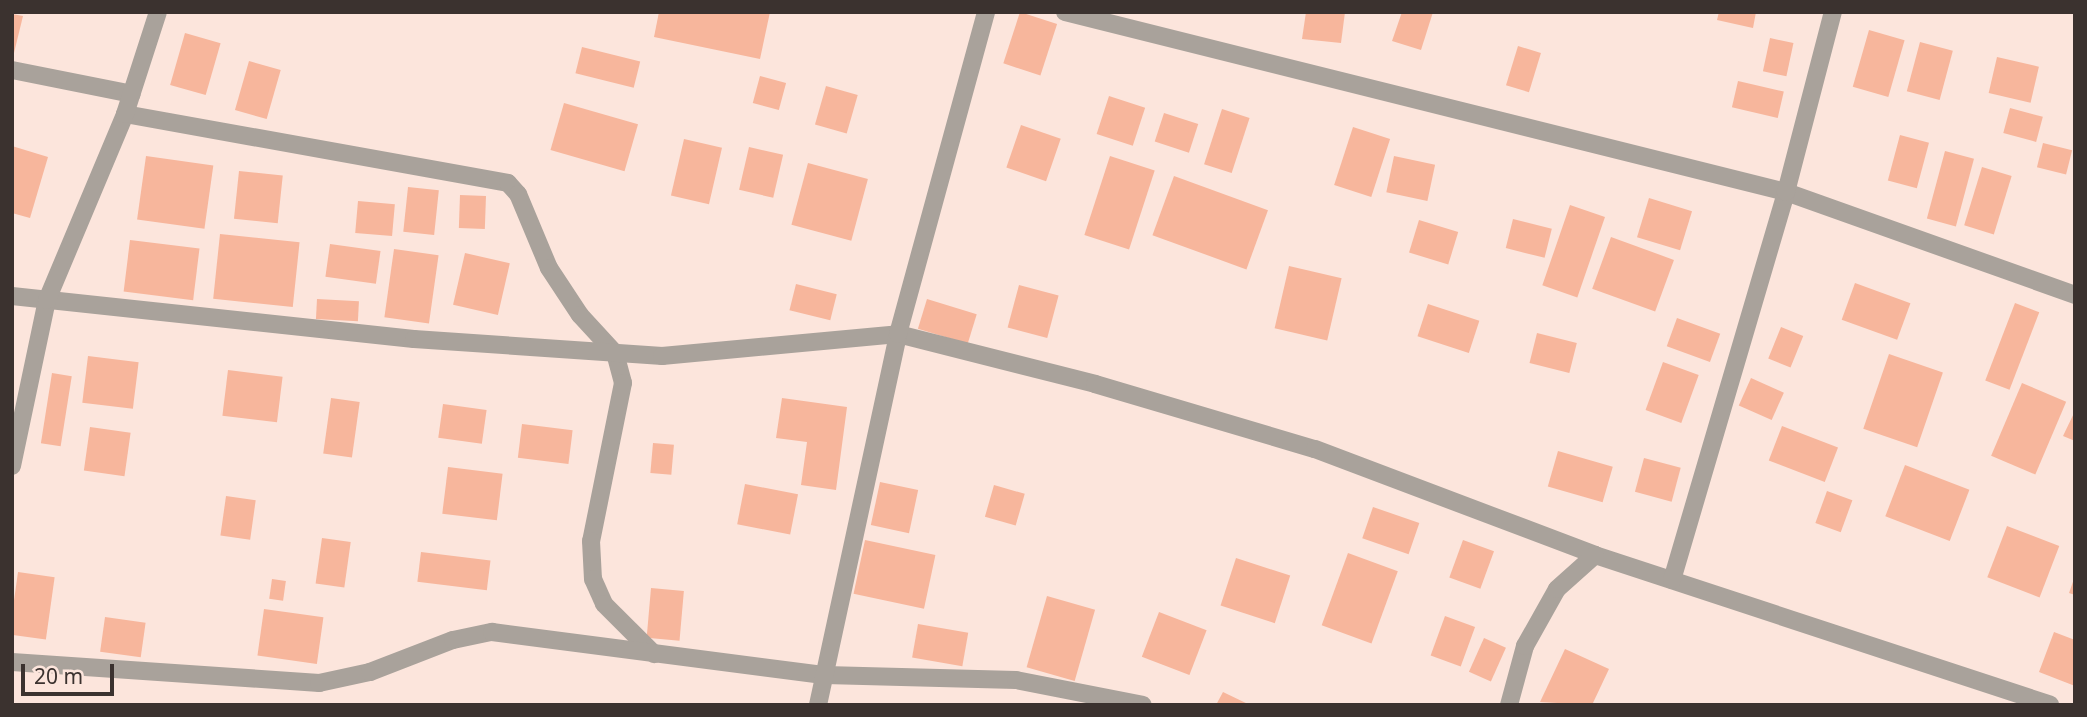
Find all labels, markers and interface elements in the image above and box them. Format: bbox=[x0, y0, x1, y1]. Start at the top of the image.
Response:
scale bar bbox=[24, 650, 117, 694]
text: 20 m bbox=[34, 662, 83, 690]

